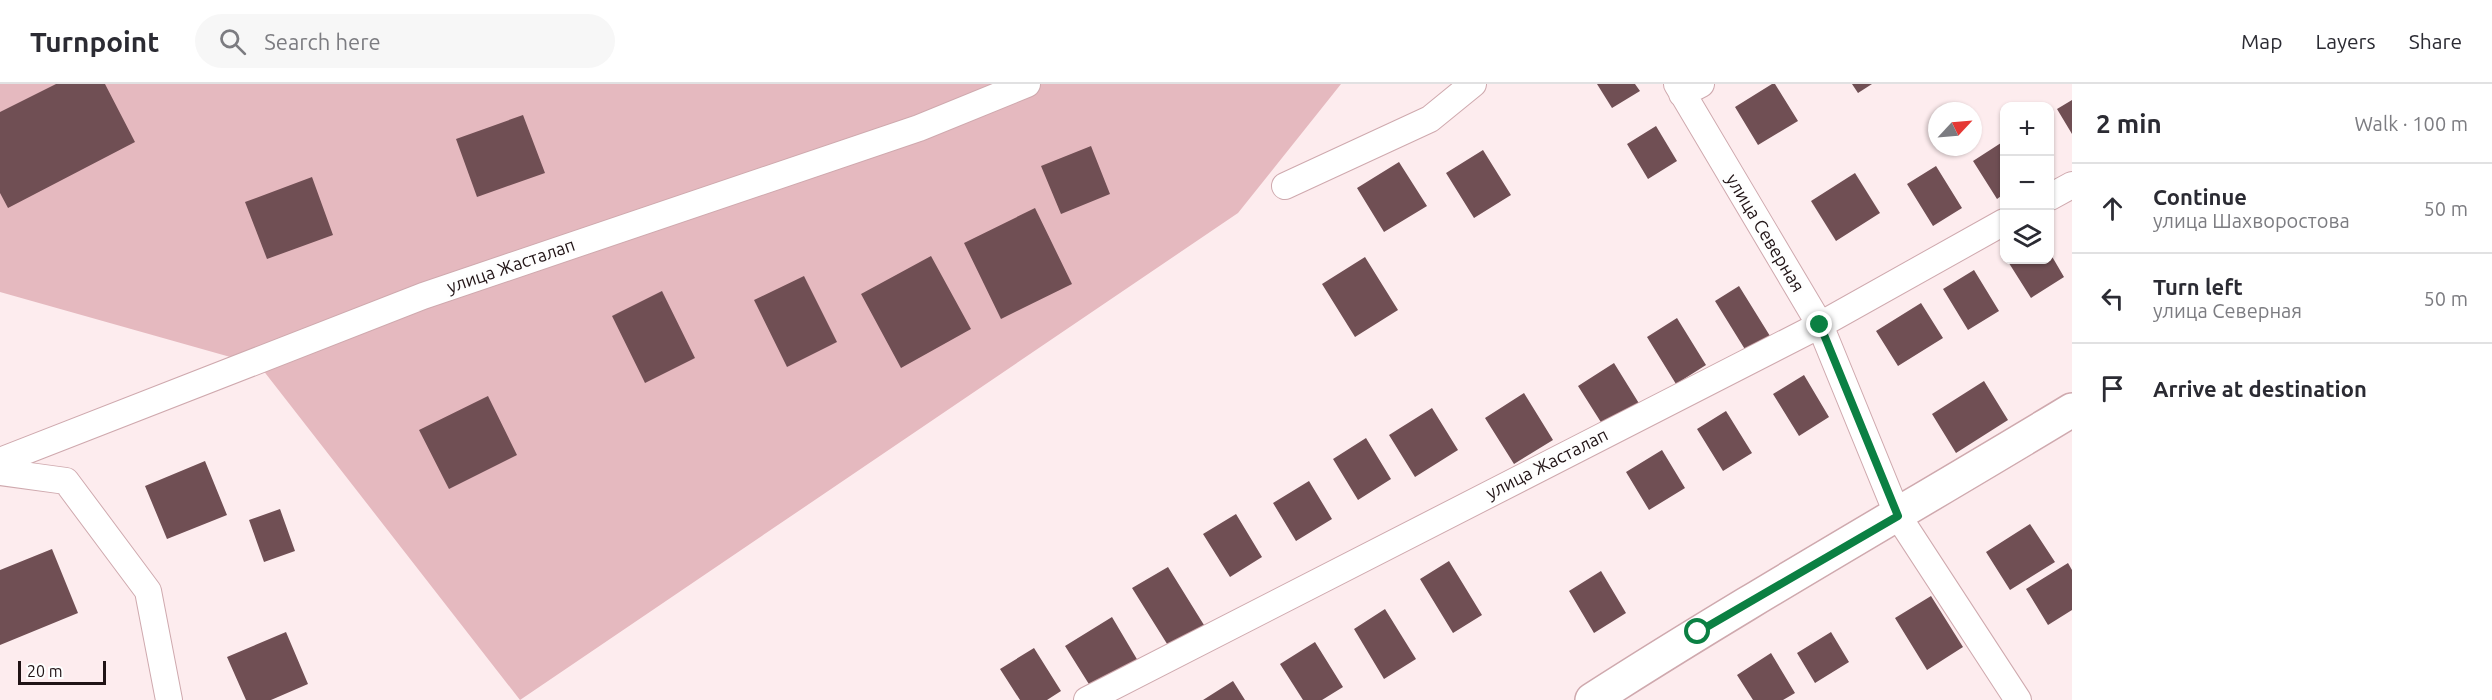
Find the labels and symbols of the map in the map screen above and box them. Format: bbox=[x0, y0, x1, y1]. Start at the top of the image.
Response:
north arrow bbox=[1928, 102, 1982, 156]
street label: улица Северная bbox=[1723, 170, 1809, 295]
street label: улица Жасталап bbox=[444, 234, 577, 296]
route end bbox=[1806, 311, 1832, 337]
street label: улица Жасталап bbox=[1482, 424, 1611, 502]
route start bbox=[1684, 618, 1710, 644]
scale bar bbox=[18, 658, 106, 686]

